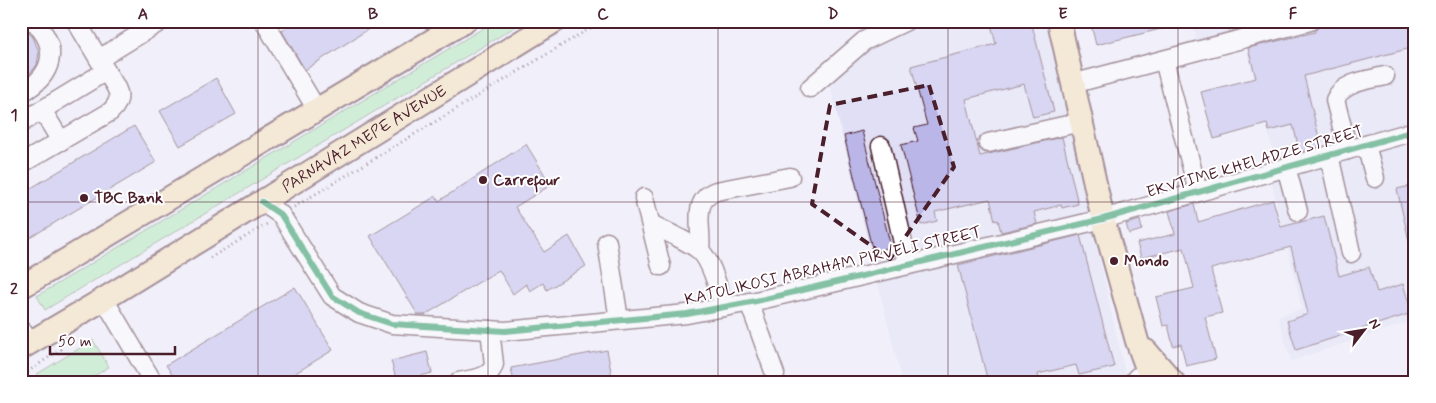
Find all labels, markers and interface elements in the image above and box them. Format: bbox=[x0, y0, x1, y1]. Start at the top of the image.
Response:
text: A bbox=[138, 4, 148, 25]
text: B bbox=[368, 4, 378, 25]
text: C bbox=[597, 4, 609, 25]
text: D bbox=[827, 4, 839, 25]
text: E bbox=[1058, 4, 1068, 25]
text: F bbox=[1289, 4, 1298, 25]
street label: PARNAVAZ MEPE AVENUE bbox=[278, 80, 451, 197]
text: 1 bbox=[10, 105, 18, 126]
street label: EKVTIME KHELADZE STREET bbox=[1144, 121, 1366, 203]
place label: Carrefour bbox=[493, 170, 560, 193]
marker: Carrefour bbox=[477, 174, 489, 186]
place label: TBC Bank bbox=[94, 188, 163, 209]
marker: TBC Bank bbox=[78, 192, 90, 204]
street label: KATOLIKOSI ABRAHAM PIRVELI STREET bbox=[683, 222, 983, 310]
place label: Mondo bbox=[1124, 251, 1169, 272]
marker: Mondo bbox=[1108, 255, 1120, 267]
text: 2 bbox=[10, 279, 18, 300]
north arrow bbox=[1338, 306, 1388, 356]
text: N bbox=[1364, 315, 1384, 332]
scale bar bbox=[50, 323, 175, 355]
text: 50 m bbox=[58, 332, 92, 352]

